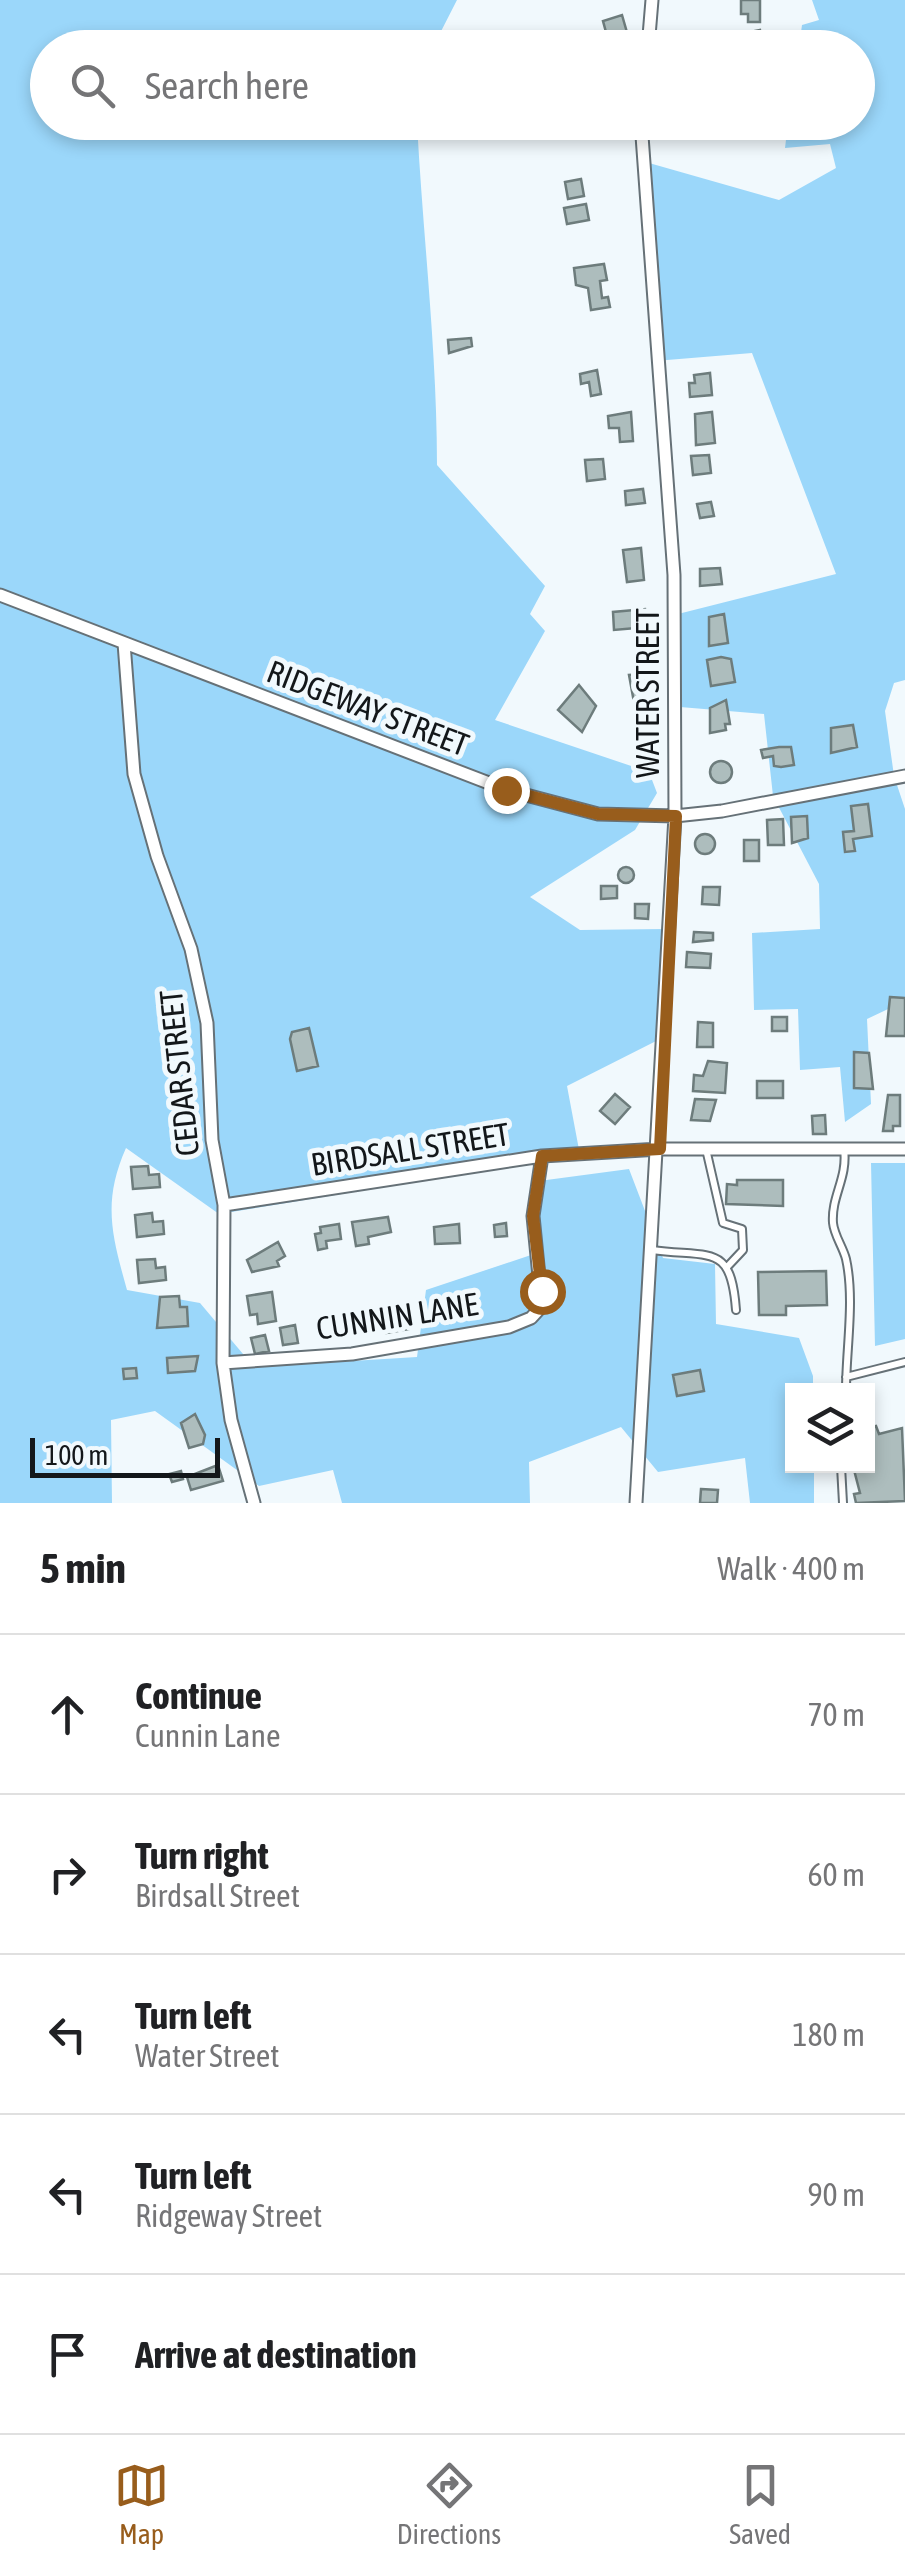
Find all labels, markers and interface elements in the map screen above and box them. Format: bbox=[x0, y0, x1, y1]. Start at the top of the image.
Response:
search box bbox=[30, 30, 875, 140]
icon: search bbox=[65, 58, 120, 113]
text: Search here bbox=[145, 64, 309, 107]
street label: WATER STREET bbox=[629, 608, 666, 778]
street label: RIDGEWAY STREET bbox=[262, 653, 474, 763]
route end bbox=[484, 768, 530, 814]
street label: CEDAR STREET bbox=[152, 988, 206, 1158]
street label: BIRDSALL STREET bbox=[308, 1115, 512, 1183]
route start bbox=[520, 1269, 566, 1315]
street label: CUNNIN LANE bbox=[314, 1285, 481, 1347]
map controls bbox=[785, 1383, 875, 1473]
button: layers bbox=[785, 1383, 875, 1473]
scale bar bbox=[30, 1433, 220, 1478]
text: 100 m bbox=[45, 1439, 108, 1471]
text: 5 min bbox=[40, 1544, 126, 1592]
text: Walk · 400 m bbox=[717, 1550, 865, 1587]
text: Continue bbox=[135, 1674, 262, 1717]
icon: ahead bbox=[40, 1687, 95, 1742]
text: 70 m bbox=[807, 1696, 865, 1733]
text: Cunnin Lane bbox=[135, 1717, 280, 1754]
text: Turn right bbox=[135, 1834, 269, 1877]
icon: right bbox=[40, 1847, 95, 1902]
text: 60 m bbox=[807, 1856, 865, 1893]
text: Birdsall Street bbox=[135, 1877, 300, 1914]
text: Turn left bbox=[135, 1994, 251, 2037]
icon: left bbox=[40, 2007, 95, 2062]
text: 180 m bbox=[792, 2016, 865, 2053]
text: Water Street bbox=[135, 2037, 280, 2074]
text: Turn left bbox=[135, 2154, 251, 2197]
icon: left bbox=[40, 2167, 95, 2222]
text: 90 m bbox=[807, 2176, 865, 2213]
text: Ridgeway Street bbox=[135, 2197, 322, 2234]
icon: arrive bbox=[40, 2327, 95, 2382]
text: Arrive at destination bbox=[135, 2333, 417, 2376]
tab: Map bbox=[114, 2458, 169, 2550]
tab: Directions bbox=[397, 2458, 501, 2550]
tab: Saved bbox=[729, 2458, 791, 2550]

